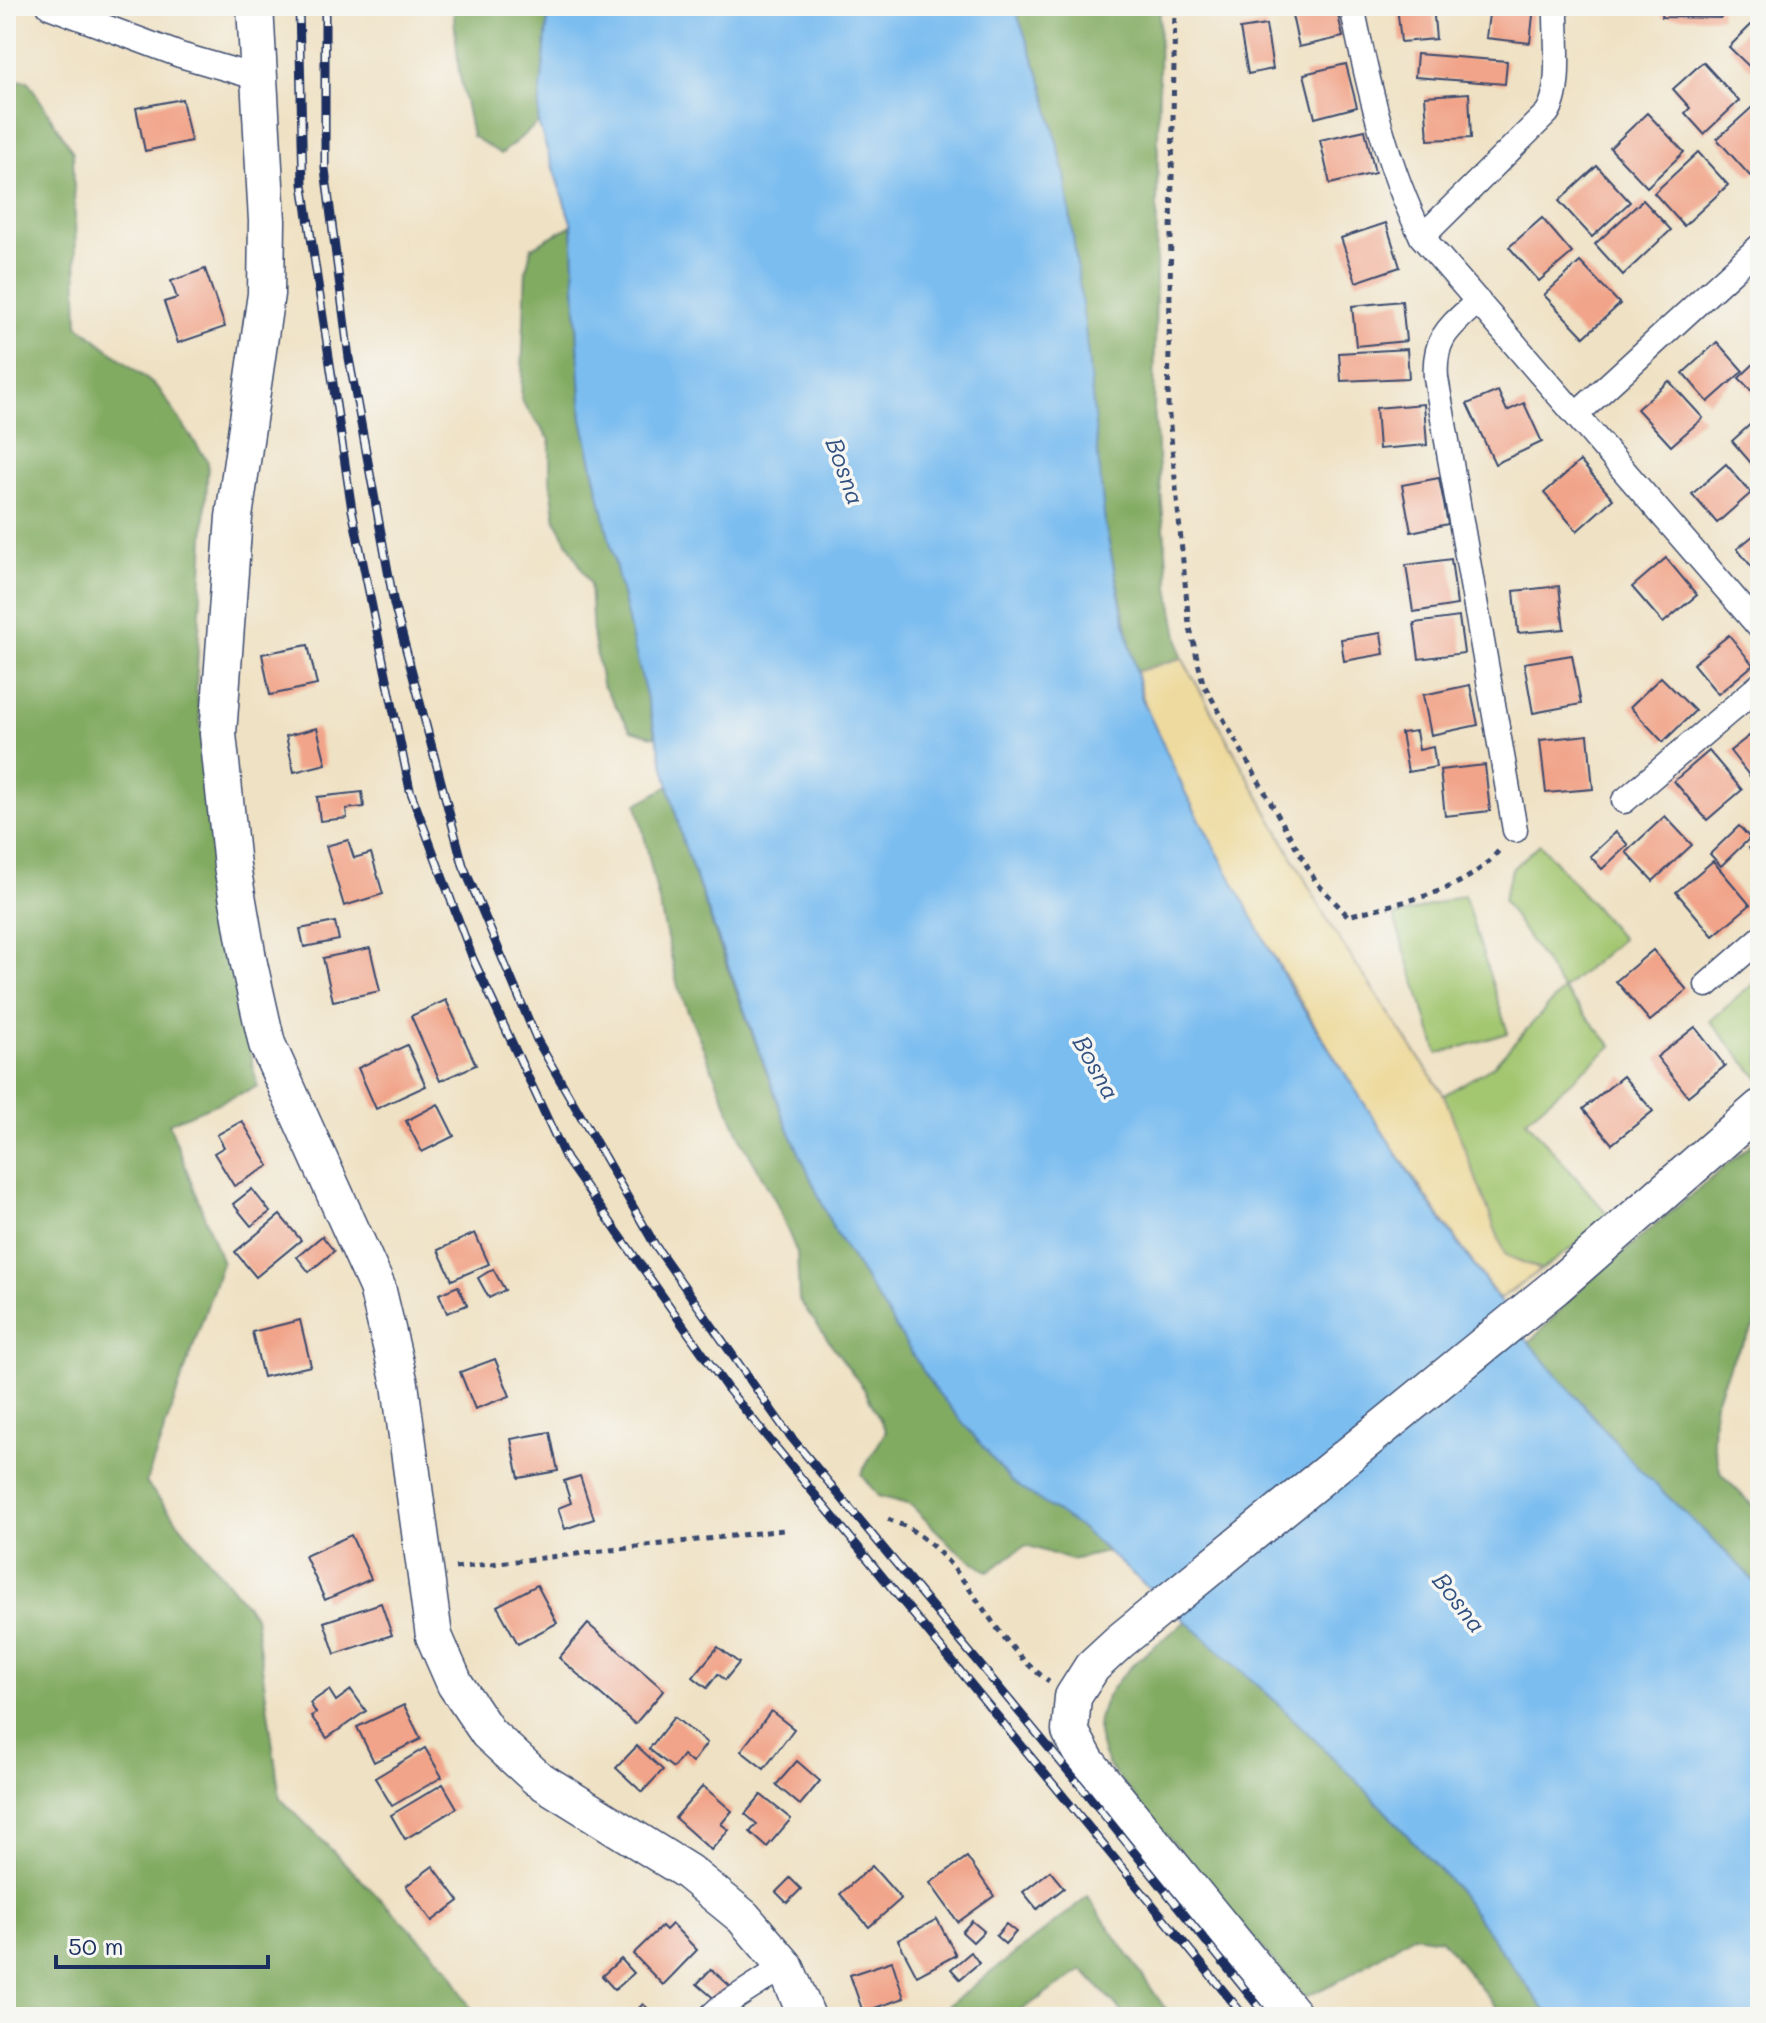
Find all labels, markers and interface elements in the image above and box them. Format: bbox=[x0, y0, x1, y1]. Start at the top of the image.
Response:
water label: Bosna bbox=[820, 433, 872, 509]
water label: Bosna bbox=[1067, 1029, 1127, 1105]
water label: Bosna bbox=[1427, 1565, 1493, 1639]
scale bar bbox=[56, 1919, 268, 1969]
text: 50 m bbox=[68, 1930, 124, 1961]

